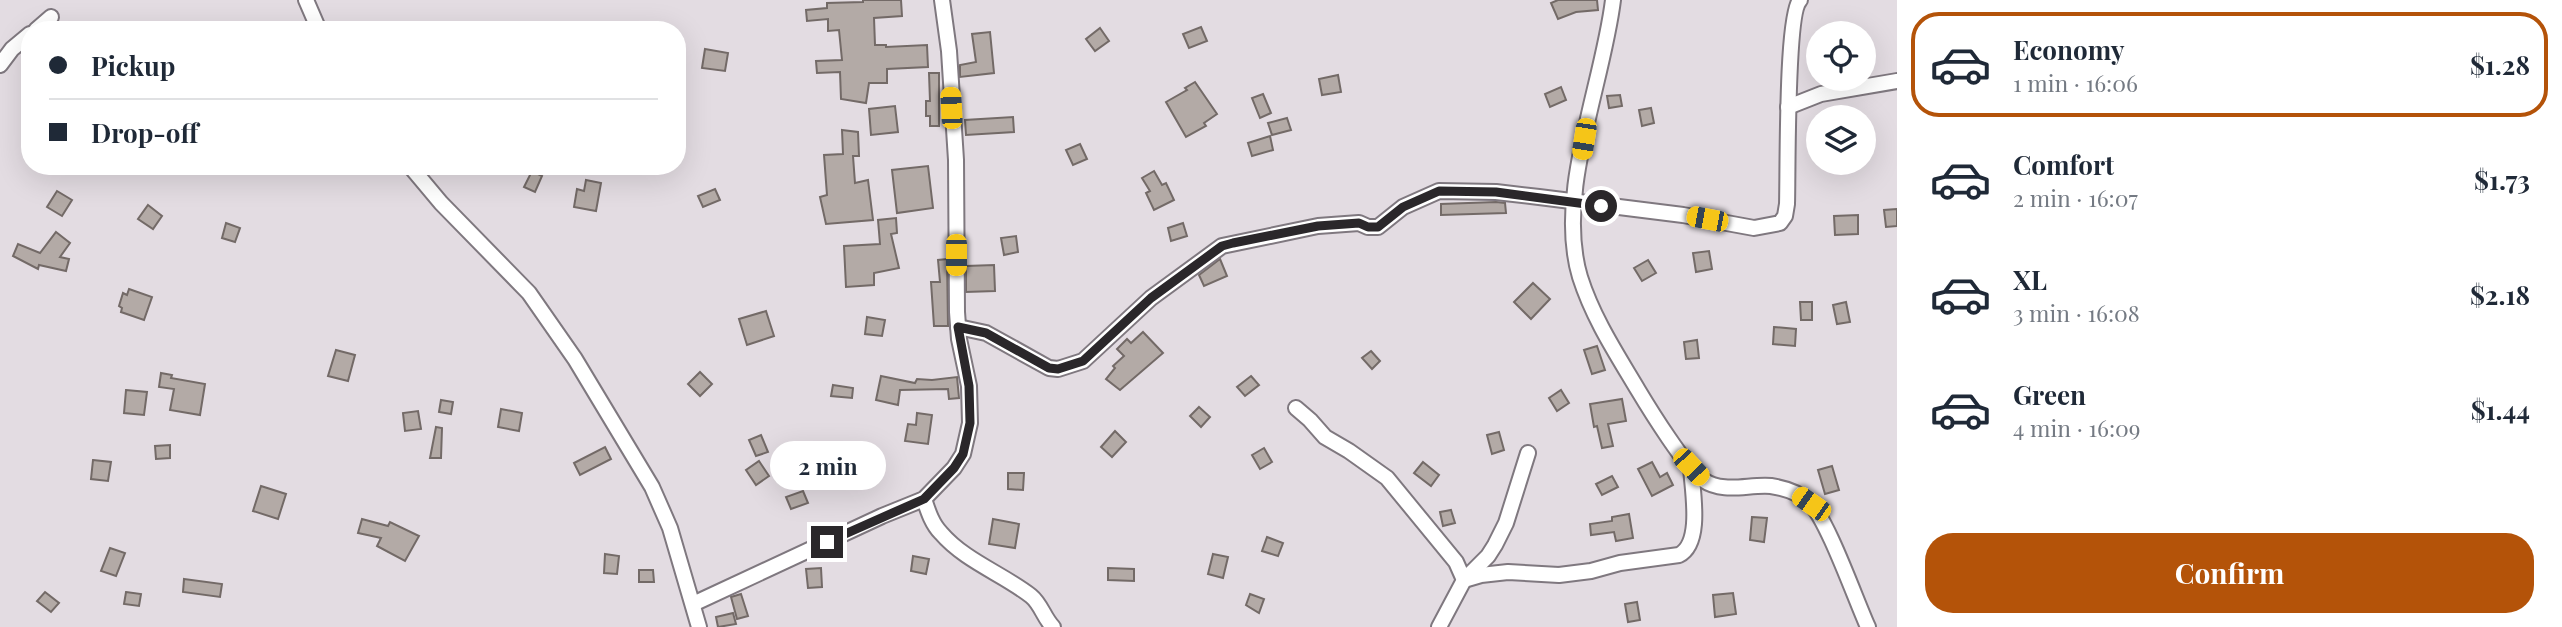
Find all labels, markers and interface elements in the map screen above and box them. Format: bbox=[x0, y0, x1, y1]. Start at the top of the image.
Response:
map controls bbox=[1806, 21, 1876, 175]
button: locate bbox=[1806, 21, 1876, 91]
text: Economy bbox=[2013, 32, 2124, 67]
icon: car bbox=[1929, 33, 1992, 96]
text: $1.28 bbox=[2470, 47, 2530, 82]
text: Pickup bbox=[91, 48, 175, 83]
text: 1 min · 16:06 bbox=[2013, 67, 2138, 98]
car bbox=[940, 86, 963, 130]
button: layers bbox=[1806, 105, 1876, 175]
text: Drop-off bbox=[91, 115, 198, 150]
car bbox=[1571, 117, 1598, 161]
text: Comfort bbox=[2013, 147, 2114, 182]
icon: car bbox=[1929, 148, 1992, 211]
text: $1.73 bbox=[2474, 162, 2530, 197]
text: 2 min · 16:07 bbox=[2013, 182, 2138, 213]
route start bbox=[1585, 190, 1617, 222]
car bbox=[1685, 205, 1730, 233]
car bbox=[946, 234, 967, 276]
text: XL bbox=[2013, 262, 2047, 297]
icon: car bbox=[1929, 263, 1992, 326]
text: $2.18 bbox=[2470, 277, 2530, 312]
text: 3 min · 16:08 bbox=[2013, 297, 2140, 328]
text: Green bbox=[2013, 377, 2086, 412]
icon: car bbox=[1929, 378, 1992, 441]
text: $1.44 bbox=[2471, 392, 2530, 427]
text: 4 min · 16:09 bbox=[2013, 412, 2141, 443]
callout: 2 min bbox=[769, 440, 885, 490]
car bbox=[1669, 444, 1714, 490]
text: 2 min bbox=[798, 450, 858, 481]
car bbox=[1788, 483, 1835, 525]
route end bbox=[811, 526, 843, 558]
button: Confirm bbox=[1925, 533, 2534, 613]

